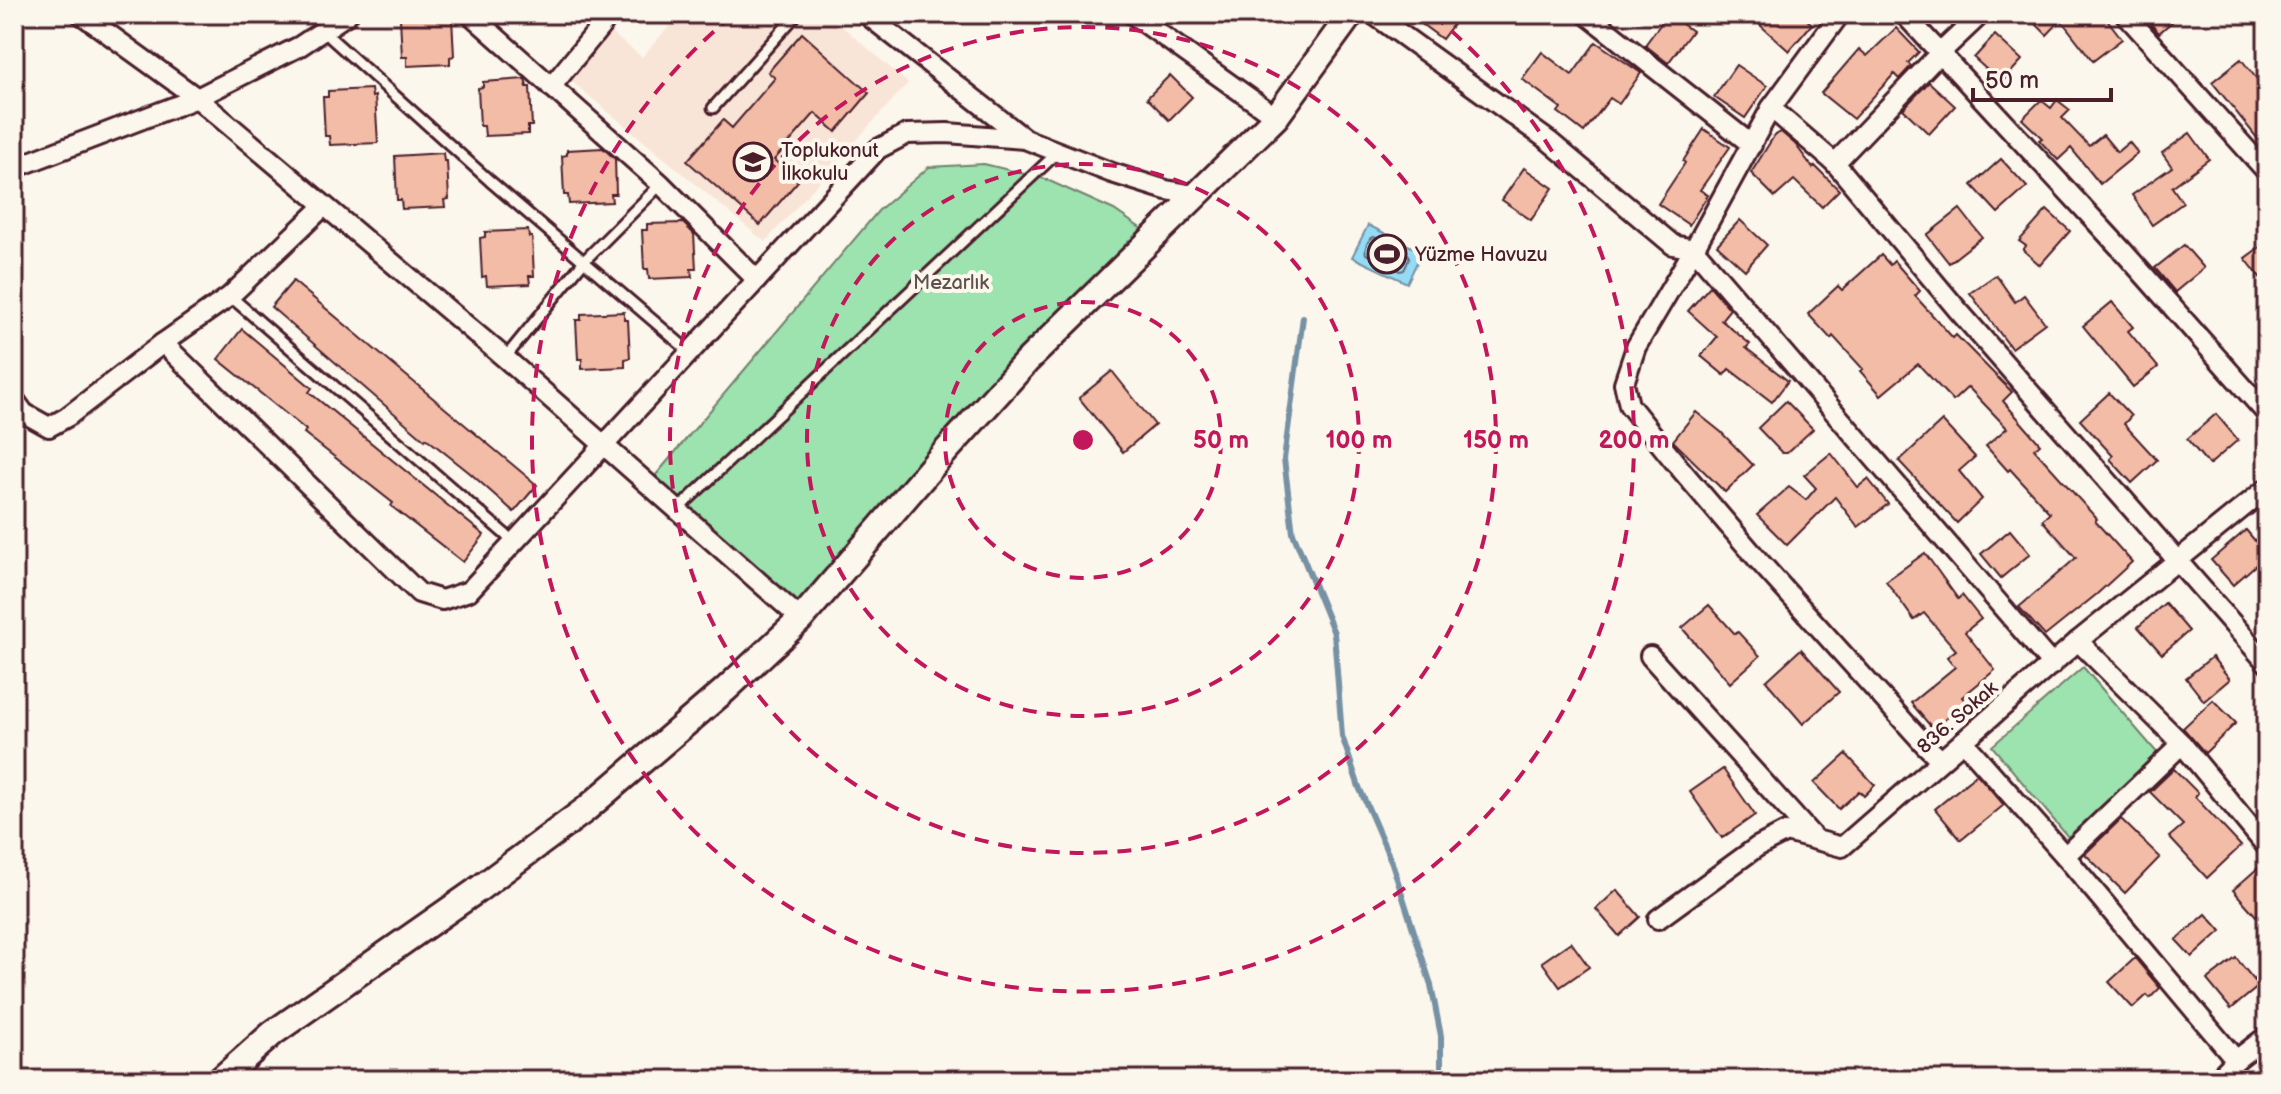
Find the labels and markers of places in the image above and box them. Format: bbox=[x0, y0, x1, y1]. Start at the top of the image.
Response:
place label: Toplukonut İlkokulu bbox=[781, 139, 879, 186]
school or university icon: Toplukonut İlkokulu bbox=[732, 141, 774, 183]
sports icon: Yüzme Havuzu bbox=[1366, 233, 1408, 275]
place label: Yüzme Havuzu bbox=[1414, 243, 1548, 267]
centre of rings bbox=[1069, 426, 1097, 454]

